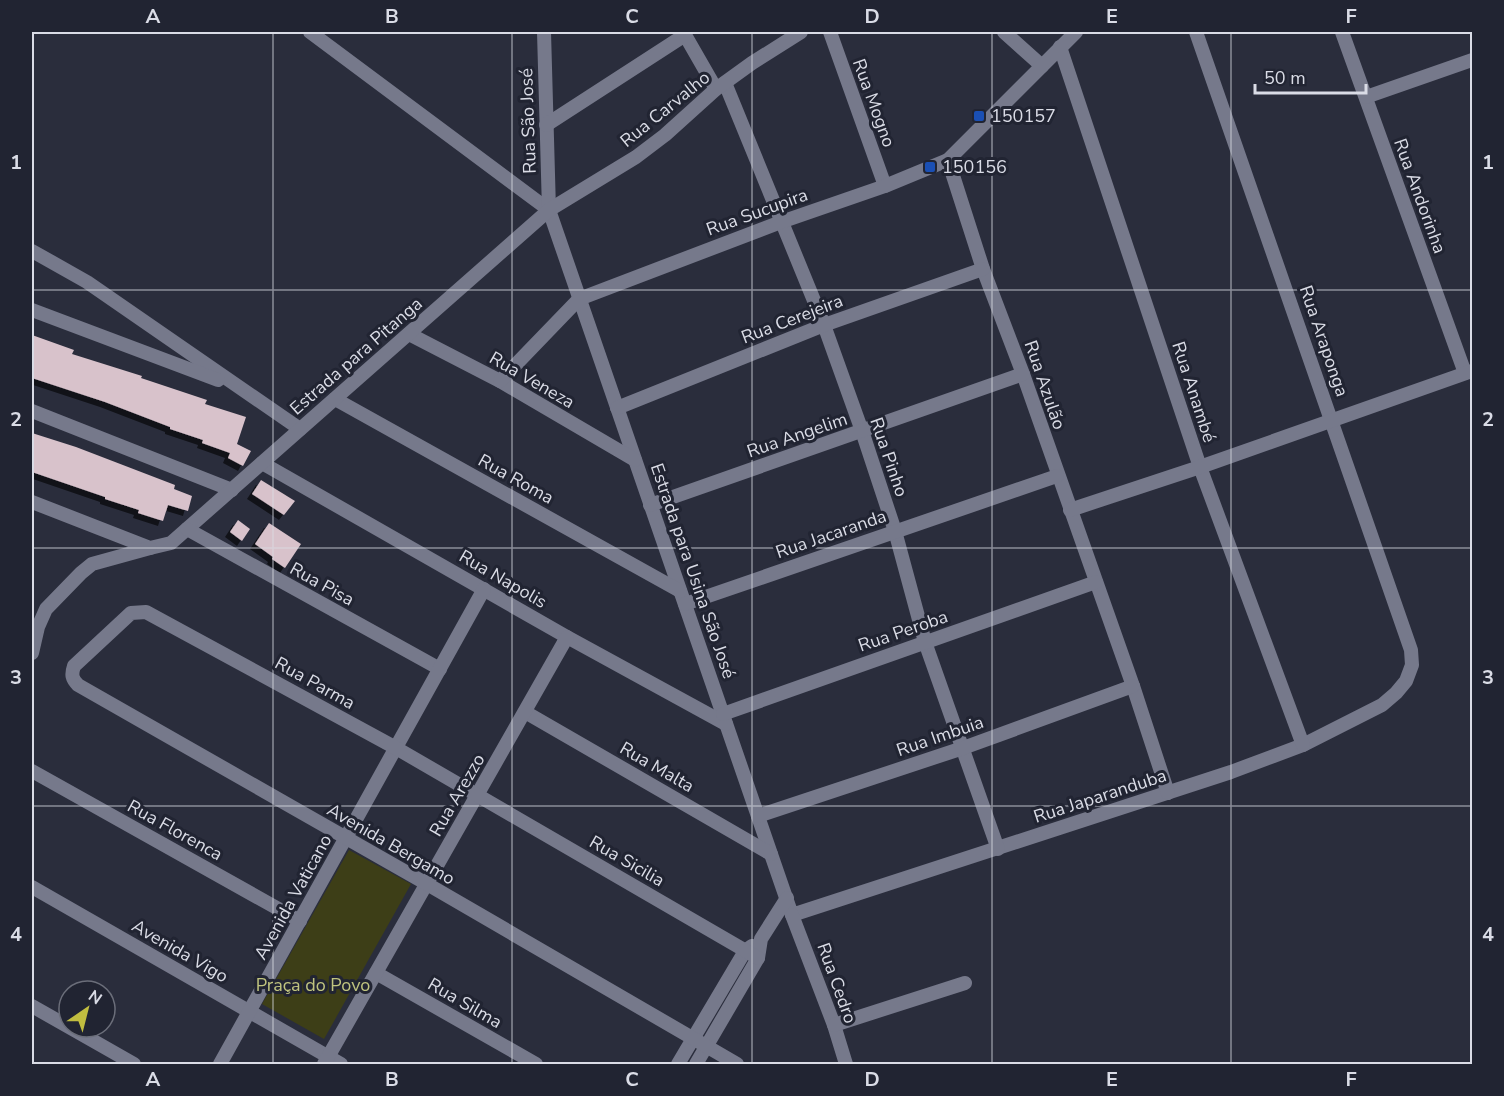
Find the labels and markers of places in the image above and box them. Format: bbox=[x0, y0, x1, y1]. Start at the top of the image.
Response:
place label: 150157 bbox=[991, 104, 1056, 128]
marker: 150157 bbox=[972, 109, 986, 123]
place label: 150156 bbox=[942, 155, 1007, 179]
marker: 150156 bbox=[923, 160, 937, 174]

